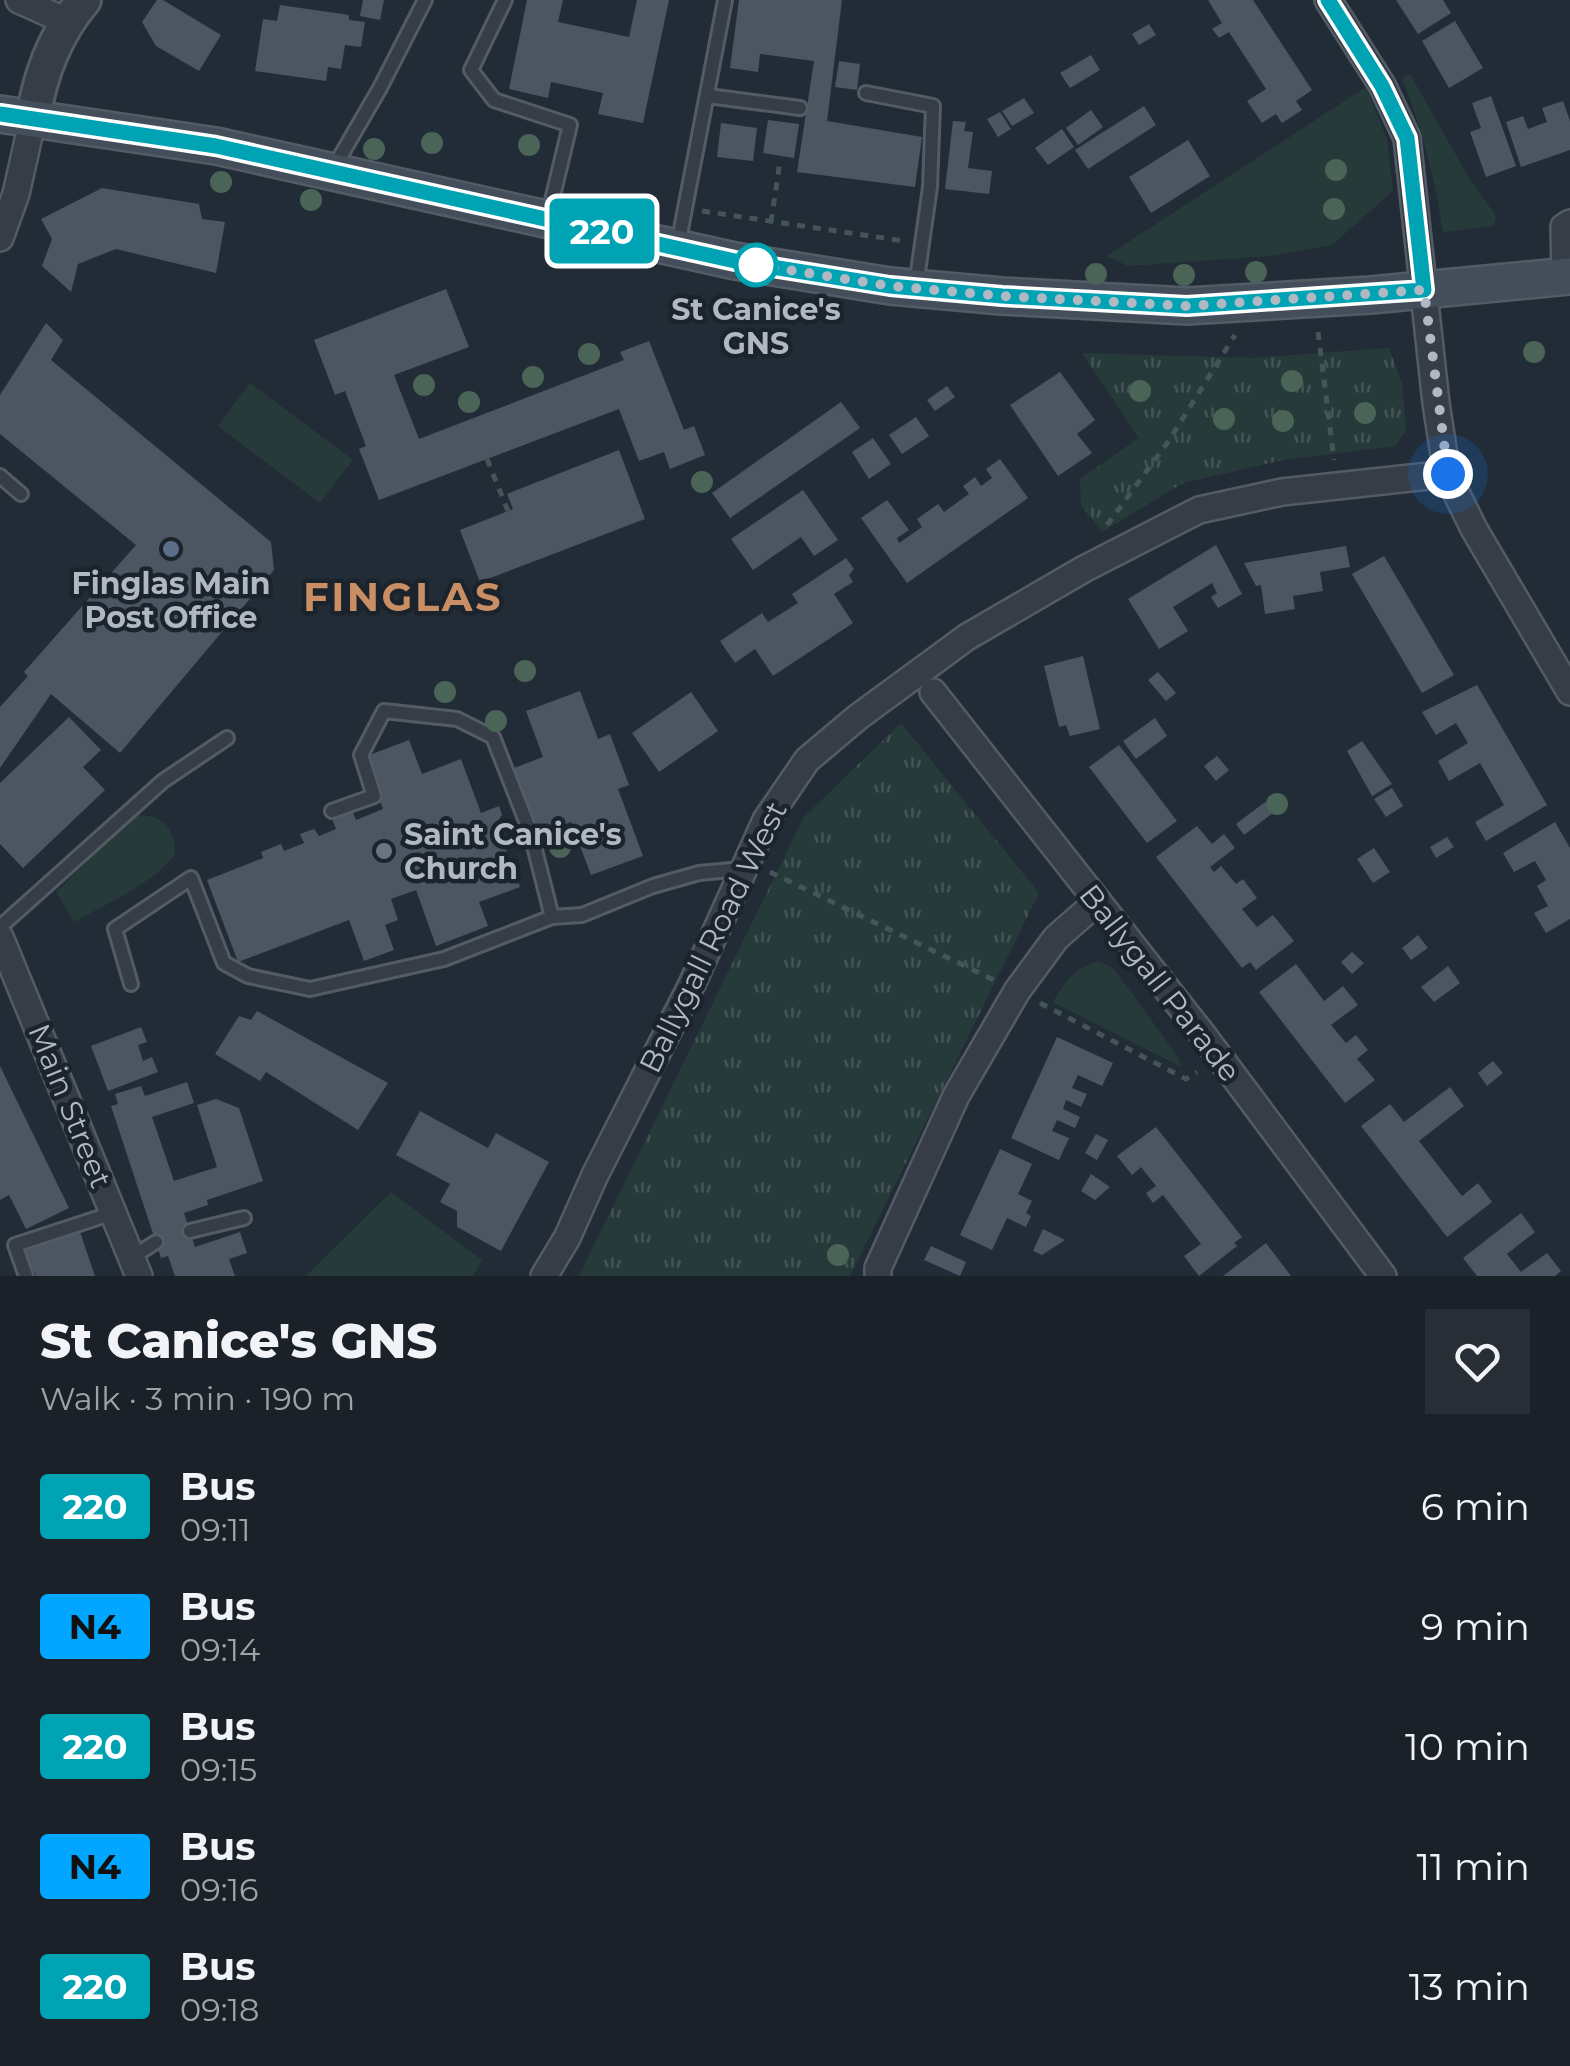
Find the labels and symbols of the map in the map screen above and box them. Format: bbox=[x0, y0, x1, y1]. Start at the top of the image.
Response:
line badge: 220 bbox=[544, 198, 660, 264]
marker: St Canice's GNS bbox=[735, 244, 777, 286]
place label: St Canice's GNS bbox=[671, 291, 841, 362]
your location bbox=[1423, 449, 1473, 499]
marker: Finglas Main Post Office bbox=[160, 538, 182, 560]
place label: Finglas Main Post Office bbox=[72, 565, 270, 636]
district label: FINGLAS bbox=[303, 572, 503, 621]
street label: Ballygall Road West bbox=[631, 795, 795, 1079]
place label: Saint Canice's Church bbox=[404, 816, 622, 887]
marker: Saint Canice's Church bbox=[373, 840, 395, 862]
street label: Ballygall Parade bbox=[1071, 877, 1249, 1089]
street label: Main Street bbox=[20, 1019, 120, 1193]

